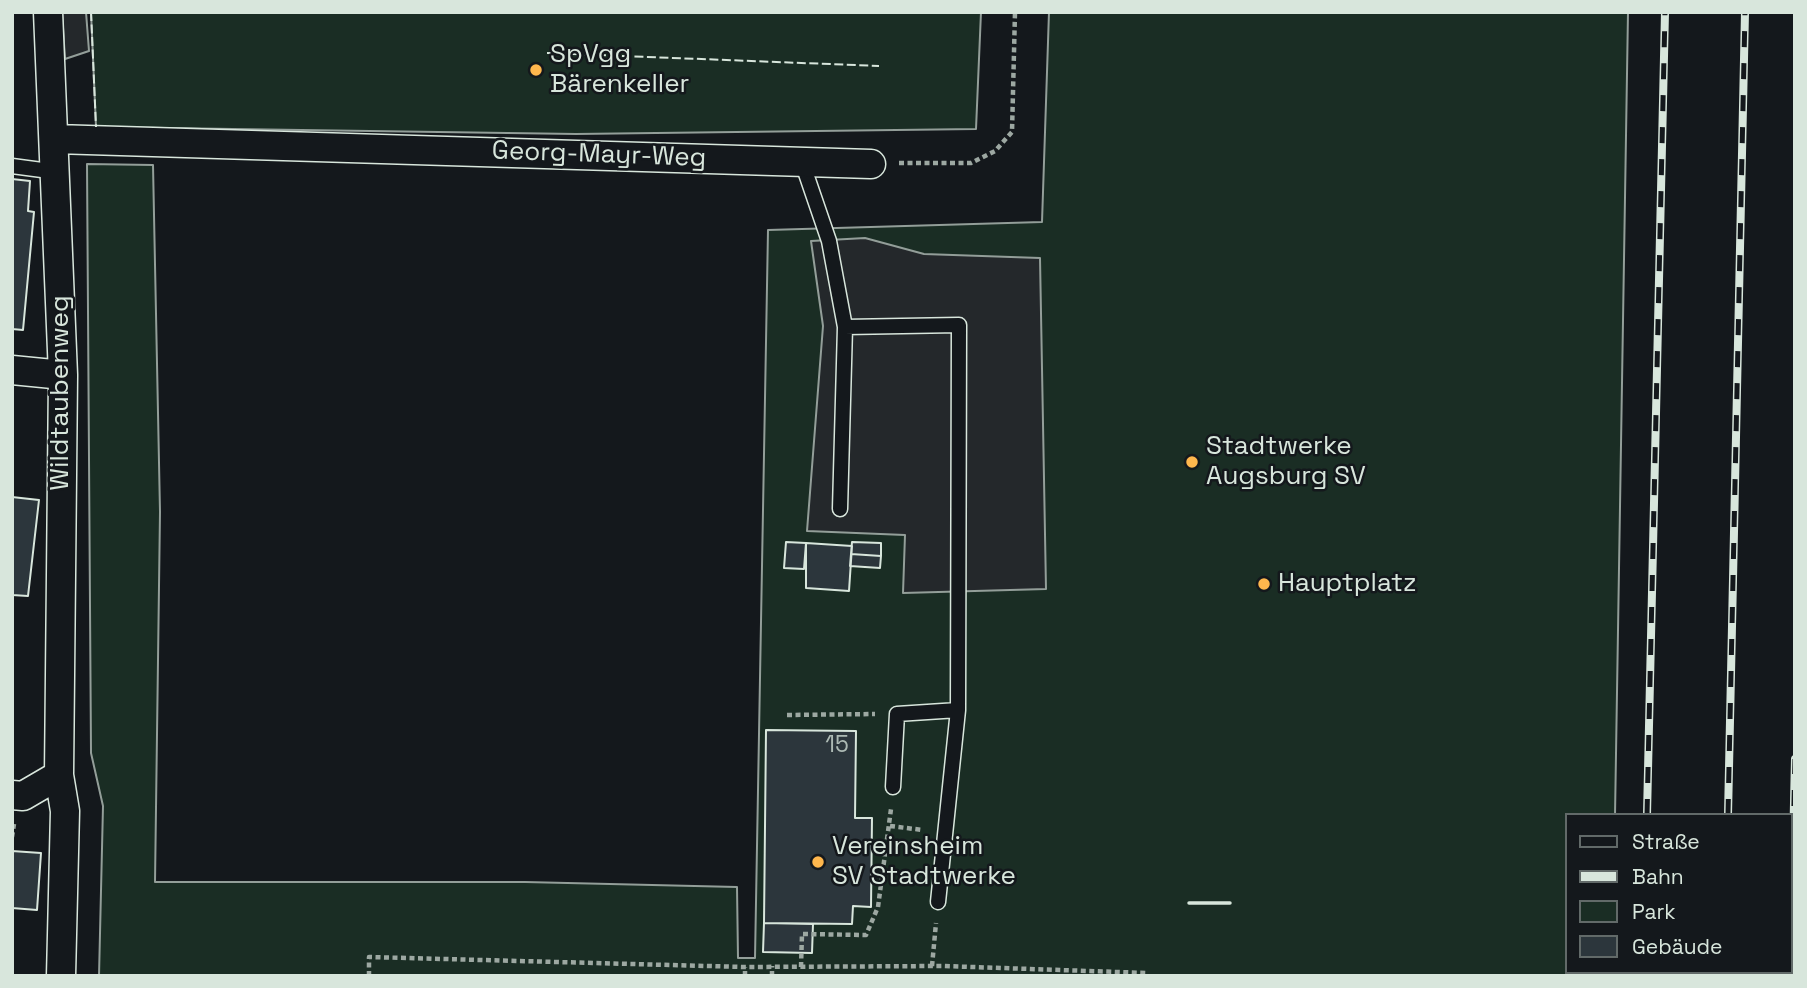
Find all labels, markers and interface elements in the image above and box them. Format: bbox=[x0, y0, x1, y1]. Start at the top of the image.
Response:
place label: SpVgg Bärenkeller bbox=[550, 39, 689, 100]
marker: SpVgg Bärenkeller bbox=[528, 62, 544, 78]
street label: Georg-Mayr-Weg bbox=[491, 136, 707, 174]
street label: Wildtaubenweg bbox=[45, 295, 77, 491]
place label: Stadtwerke Augsburg SV bbox=[1206, 431, 1366, 492]
marker: Stadtwerke Augsburg SV bbox=[1184, 454, 1200, 470]
place label: Hauptplatz bbox=[1278, 568, 1417, 600]
marker: Hauptplatz bbox=[1256, 576, 1272, 592]
house number: 15 bbox=[825, 732, 849, 760]
legend bbox=[1566, 813, 1793, 974]
text: Straße bbox=[1632, 828, 1700, 855]
place label: Vereinsheim SV Stadtwerke bbox=[832, 831, 1016, 892]
marker: Vereinsheim SV Stadtwerke bbox=[810, 854, 826, 870]
text: Bahn bbox=[1632, 863, 1684, 890]
text: Park bbox=[1632, 898, 1676, 925]
text: Gebäude bbox=[1632, 933, 1722, 960]

